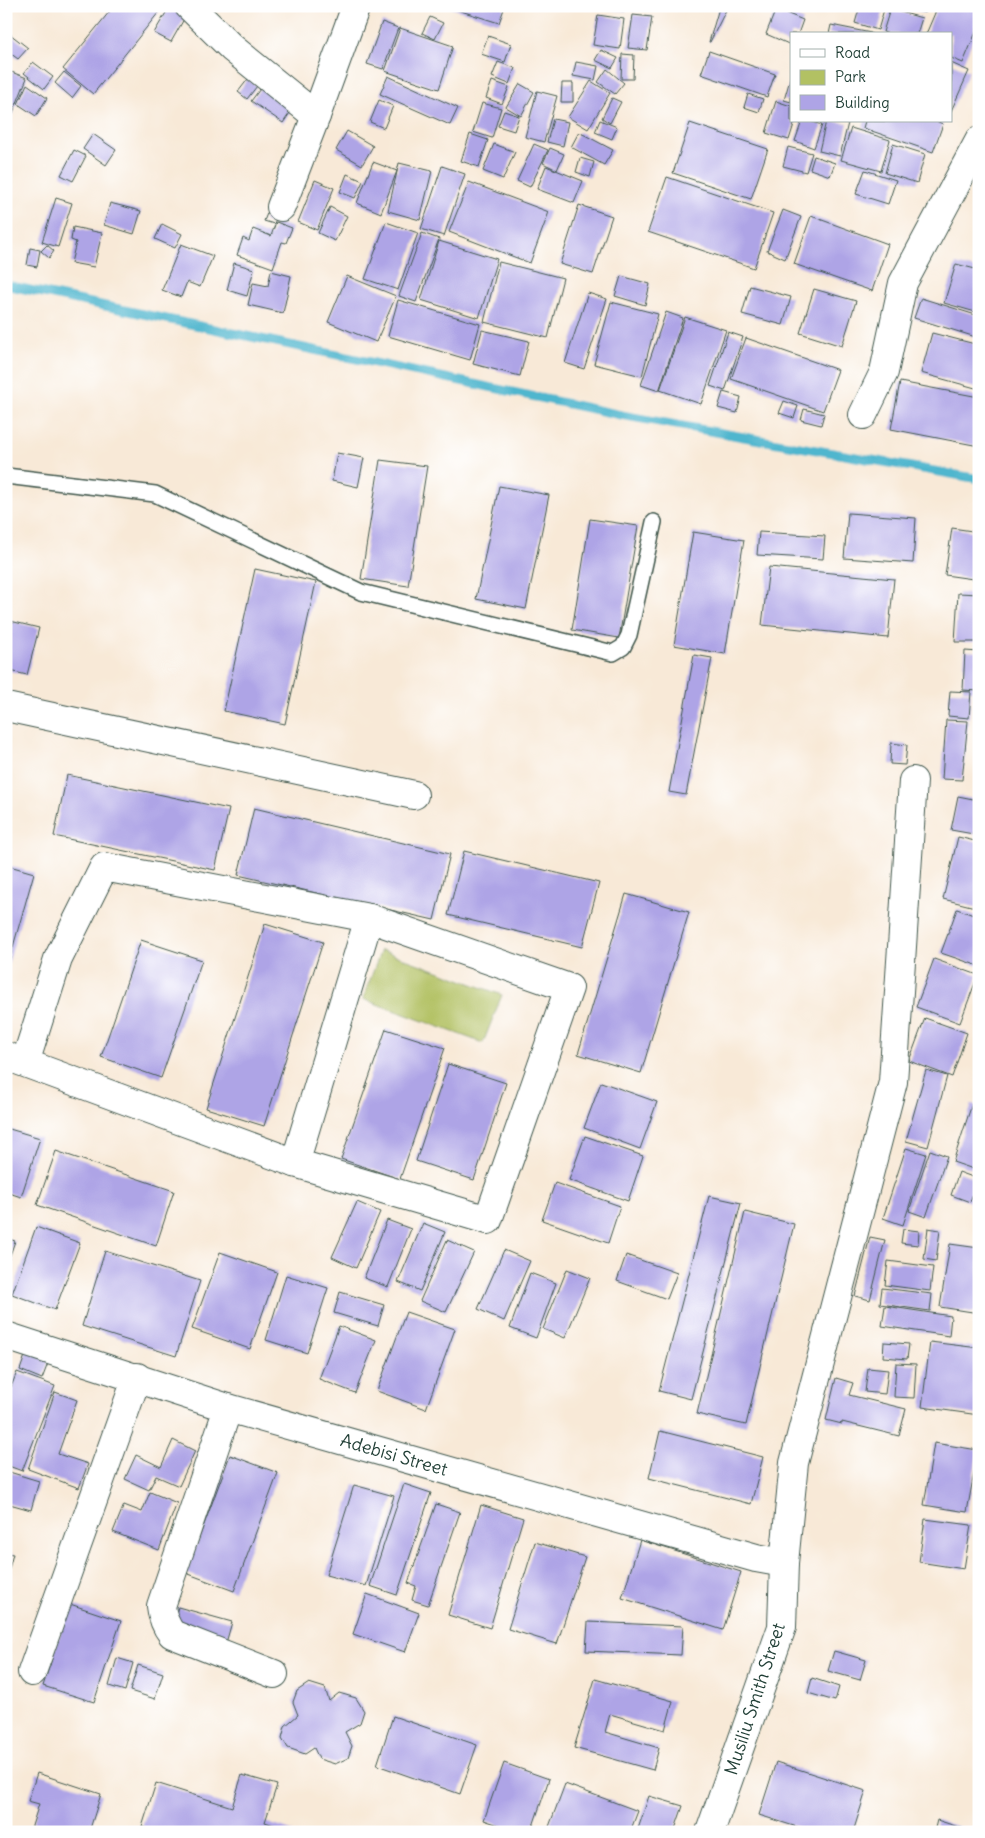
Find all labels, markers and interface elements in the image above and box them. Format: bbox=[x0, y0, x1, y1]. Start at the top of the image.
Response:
legend bbox=[790, 32, 952, 122]
text: Road bbox=[835, 43, 870, 62]
text: Park bbox=[835, 67, 866, 86]
text: Building bbox=[835, 93, 890, 112]
street label: Adebisi Street bbox=[338, 1428, 450, 1481]
street label: Musiliu Smith Street bbox=[719, 1620, 790, 1778]

